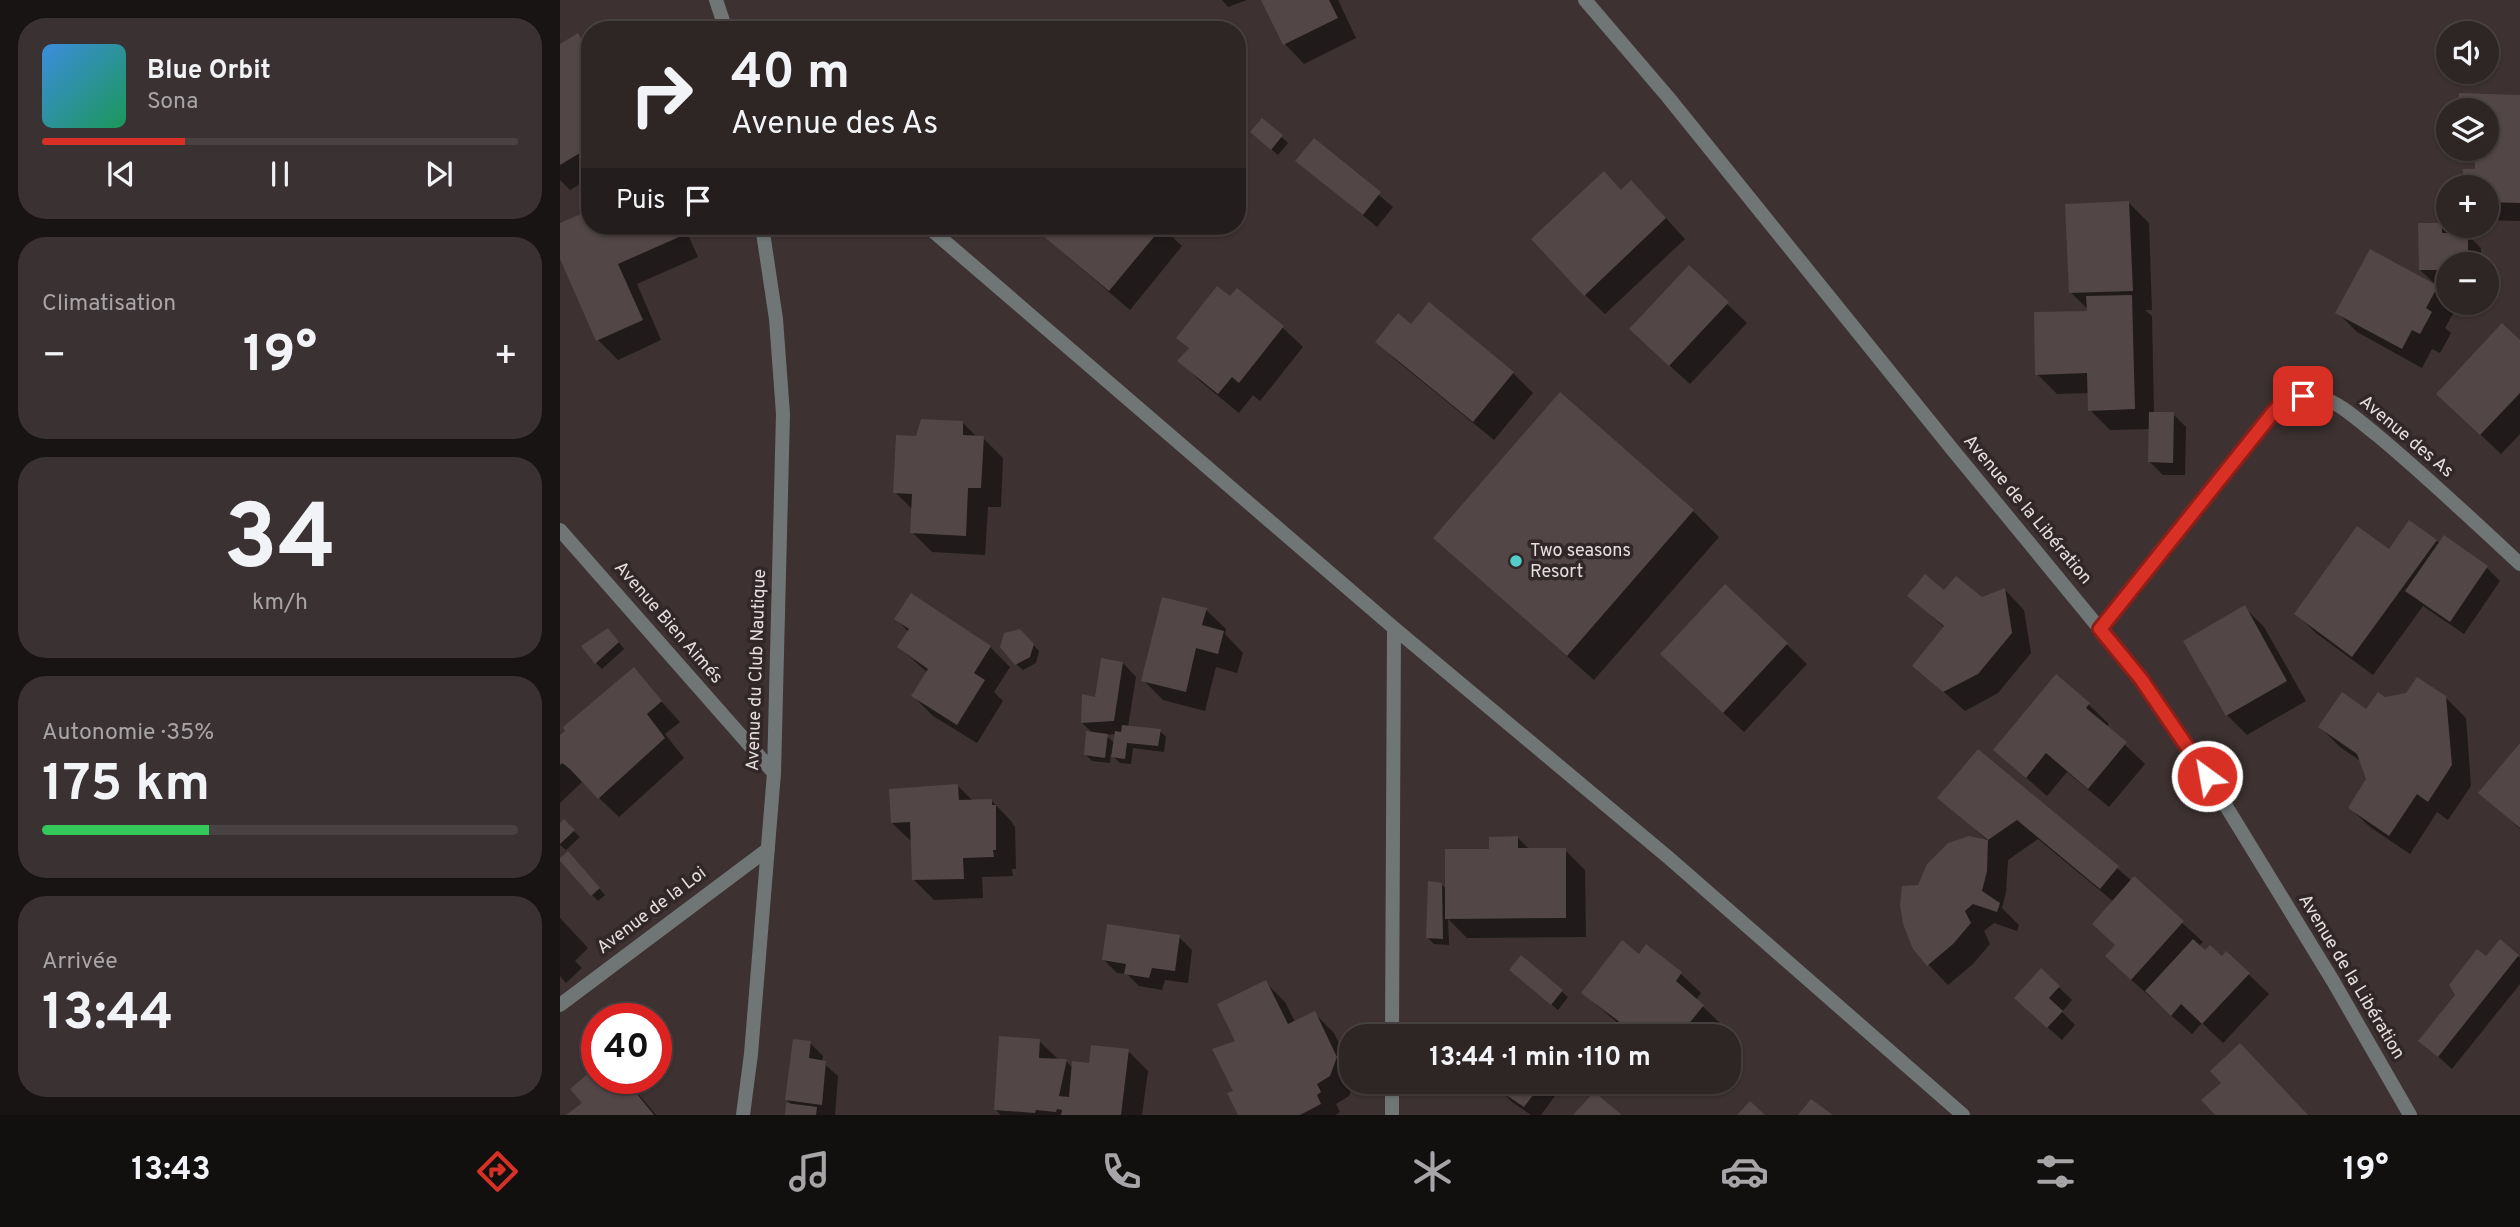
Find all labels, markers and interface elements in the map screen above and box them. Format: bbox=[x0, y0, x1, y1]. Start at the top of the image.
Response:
map controls bbox=[2436, 21, 2499, 315]
button: sound bbox=[2436, 21, 2499, 84]
text: 40 m bbox=[731, 44, 850, 106]
icon: right bbox=[616, 49, 707, 140]
text: Blue Orbit bbox=[147, 55, 271, 88]
text: Sona bbox=[147, 88, 198, 117]
button: layers bbox=[2436, 98, 2499, 161]
text: Avenue des As bbox=[731, 105, 938, 145]
icon: previous bbox=[102, 155, 140, 193]
icon: pause bbox=[261, 155, 299, 193]
icon: next bbox=[420, 155, 458, 193]
button: + bbox=[2436, 175, 2499, 238]
icon: arrive bbox=[679, 182, 717, 220]
text: Puis bbox=[616, 185, 665, 218]
button: − bbox=[2436, 252, 2499, 315]
text: Climatisation bbox=[42, 290, 176, 319]
text: 19° bbox=[243, 324, 317, 390]
text: − bbox=[42, 333, 67, 382]
text: + bbox=[493, 333, 518, 382]
pin bbox=[2273, 366, 2333, 426]
icon: arrive bbox=[2284, 377, 2322, 415]
street label: Avenue des As bbox=[2354, 391, 2458, 483]
street label: Avenue de la Libération bbox=[1958, 430, 2096, 590]
text: 34 bbox=[223, 486, 337, 601]
place label: Two seasons Resort bbox=[1530, 540, 1631, 584]
marker: Two seasons Resort bbox=[1508, 553, 1524, 569]
street label: Avenue Bien Aimés bbox=[609, 557, 727, 689]
street label: Avenue du Club Nautique bbox=[742, 568, 772, 772]
text: km/h bbox=[252, 589, 308, 618]
text: Autonomie · 35% bbox=[42, 719, 214, 748]
position arrow bbox=[2170, 739, 2244, 813]
text: 175 km bbox=[42, 753, 210, 819]
street label: Avenue de la Loi bbox=[593, 862, 711, 960]
street label: Avenue de la Libération bbox=[2293, 890, 2409, 1064]
text: Arrivée bbox=[42, 948, 118, 977]
text: 13:44 bbox=[42, 982, 173, 1048]
speed limit sign: 40 bbox=[581, 1003, 672, 1094]
text: 13:44 · 1 min · 110 m bbox=[1429, 1042, 1651, 1075]
icon: directions bbox=[473, 1147, 522, 1196]
icon: music bbox=[785, 1147, 834, 1196]
icon: phone bbox=[1097, 1147, 1146, 1196]
icon: climate bbox=[1408, 1147, 1457, 1196]
icon: car bbox=[1720, 1147, 1769, 1196]
icon: filters bbox=[2031, 1147, 2080, 1196]
text: 13:43 bbox=[131, 1151, 211, 1191]
text: 19° bbox=[2343, 1151, 2389, 1191]

